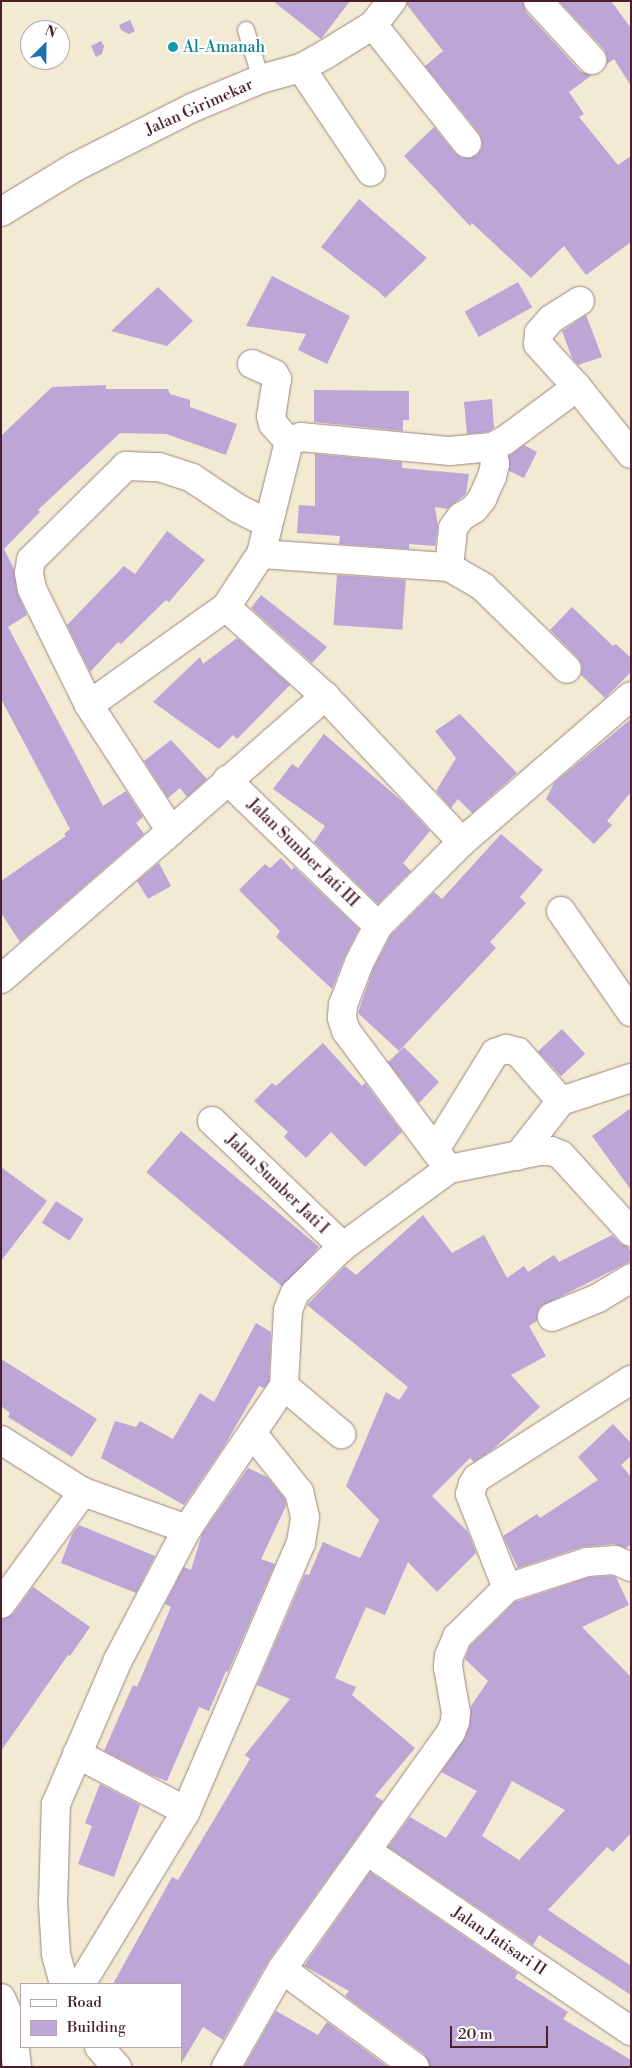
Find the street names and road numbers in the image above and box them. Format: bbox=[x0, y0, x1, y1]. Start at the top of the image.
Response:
street label: Jalan Girimekar bbox=[142, 75, 256, 139]
street label: Jalan Sumber Jati III bbox=[243, 795, 363, 911]
street label: Jalan Sumber Jati I bbox=[222, 1130, 332, 1238]
street label: Jalan Jatisari II bbox=[448, 1902, 550, 1980]

